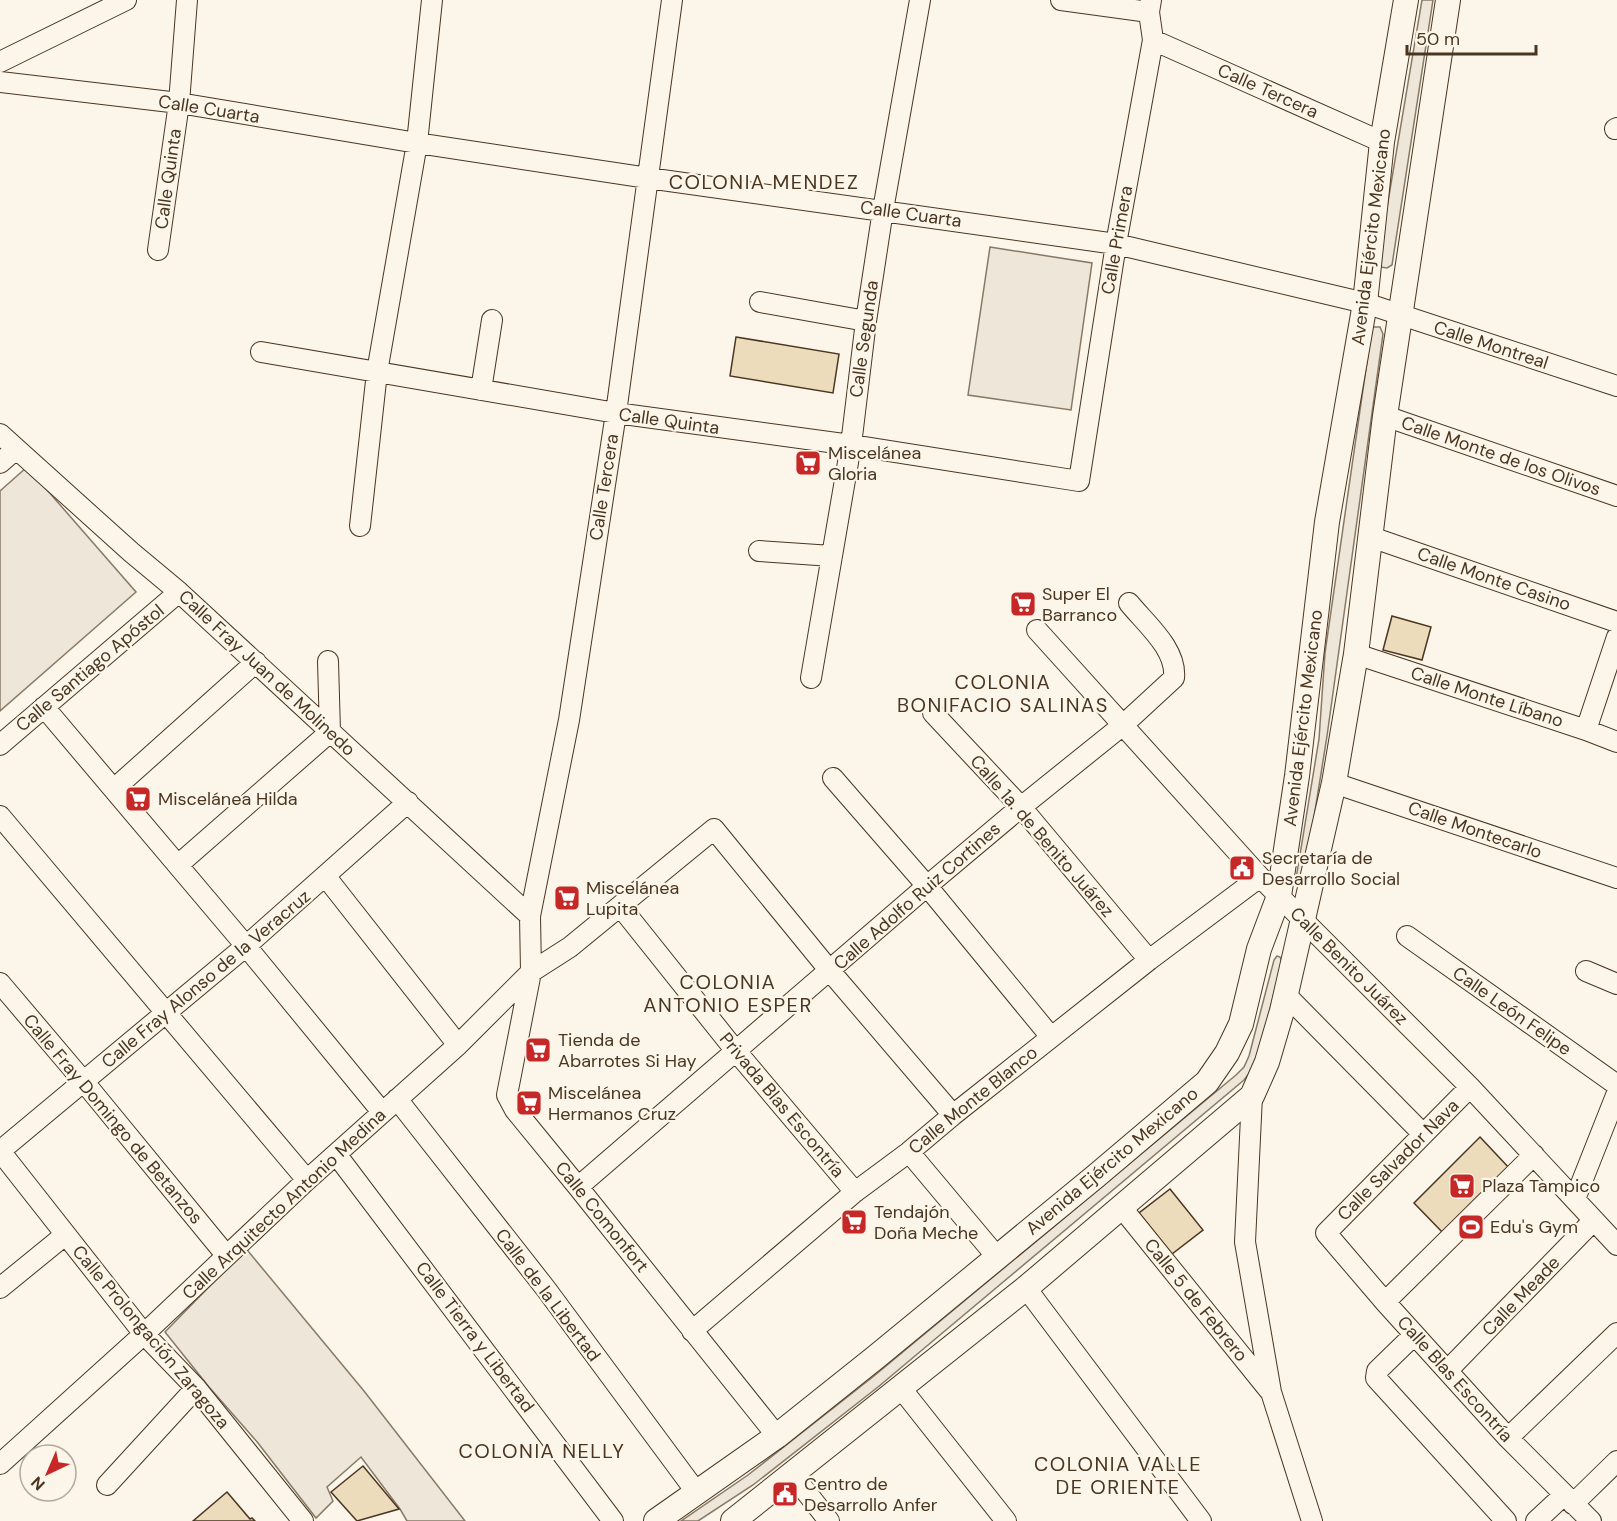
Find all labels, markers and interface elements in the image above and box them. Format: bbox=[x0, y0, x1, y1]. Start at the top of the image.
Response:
scale bar bbox=[1407, 18, 1536, 56]
text: 50 m bbox=[1416, 27, 1460, 51]
street label: Calle Tercera bbox=[1214, 58, 1322, 124]
street label: Calle Cuarta bbox=[157, 89, 261, 129]
street label: Calle Quinta bbox=[149, 127, 187, 231]
street label: Avenida Ejército Mexicano bbox=[1346, 127, 1396, 347]
district label: COLONIA MENDEZ bbox=[669, 169, 859, 195]
street label: Calle Primera bbox=[1096, 184, 1138, 296]
street label: Calle Cuarta bbox=[859, 195, 963, 233]
street label: Calle Segunda bbox=[844, 279, 884, 399]
street label: Calle Montreal bbox=[1431, 315, 1551, 375]
street label: Calle Quinta bbox=[617, 402, 721, 440]
street label: Calle Monte de los Olivos bbox=[1398, 411, 1604, 501]
street label: Calle Tercera bbox=[584, 432, 624, 542]
place label: Miscelánea Gloria bbox=[828, 441, 921, 486]
supermarket icon: Miscelánea Gloria bbox=[793, 448, 823, 478]
street label: Calle Monte Casino bbox=[1414, 541, 1574, 617]
place label: Super El Barranco bbox=[1042, 582, 1117, 627]
street label: Calle Fray Juan de Molinedo bbox=[173, 585, 361, 761]
supermarket icon: Super El Barranco bbox=[1008, 589, 1038, 619]
street label: Calle Santiago Apóstol bbox=[11, 599, 169, 737]
street label: Avenida Ejército Mexicano bbox=[1278, 608, 1328, 828]
street label: Calle Monte Líbano bbox=[1408, 661, 1566, 733]
district label: COLONIA BONIFACIO SALINAS bbox=[897, 669, 1109, 718]
street label: Calle 1a. de Benito Juárez bbox=[965, 750, 1119, 922]
supermarket icon: Miscelánea Hilda bbox=[123, 784, 153, 814]
place label: Miscelánea Hilda bbox=[158, 787, 298, 811]
street label: Calle Montecarlo bbox=[1405, 796, 1545, 864]
street label: Calle Adolfo Ruiz Cortines bbox=[828, 817, 1006, 975]
place label: Secretaría de Desarrollo Social bbox=[1262, 846, 1400, 891]
public building icon: Secretaría de Desarrollo Social bbox=[1227, 853, 1257, 883]
place label: Miscelánea Lupita bbox=[586, 876, 679, 921]
supermarket icon: Miscelánea Lupita bbox=[552, 883, 582, 913]
street label: Calle Fray Alonso de la Veracruz bbox=[96, 884, 316, 1074]
street label: Calle Benito Juárez bbox=[1285, 902, 1413, 1030]
street label: Calle León Felipe bbox=[1448, 961, 1576, 1061]
district label: COLONIA ANTONIO ESPER bbox=[643, 969, 813, 1018]
street label: Calle Fray Domingo de Betanzos bbox=[18, 1009, 208, 1229]
street label: Privada Blas Escontría bbox=[714, 1027, 850, 1183]
place label: Tienda de Abarrotes Si Hay bbox=[558, 1028, 697, 1073]
supermarket icon: Tienda de Abarrotes Si Hay bbox=[523, 1035, 553, 1065]
street label: Calle Monte Blanco bbox=[903, 1040, 1043, 1160]
place label: Miscelánea Hermanos Cruz bbox=[548, 1081, 676, 1126]
street label: Avenida Ejército Mexicano bbox=[1021, 1082, 1203, 1240]
supermarket icon: Miscelánea Hermanos Cruz bbox=[514, 1088, 544, 1118]
street label: Calle Salvador Nava bbox=[1332, 1094, 1464, 1226]
street label: Calle Arquitecto Antonio Medina bbox=[177, 1103, 391, 1305]
street label: Calle Comonfort bbox=[550, 1156, 654, 1278]
supermarket icon: Plaza Tampico bbox=[1447, 1171, 1477, 1201]
place label: Plaza Tampico bbox=[1482, 1174, 1600, 1198]
place label: Tendajón Doña Meche bbox=[874, 1200, 978, 1245]
supermarket icon: Tendajón Doña Meche bbox=[839, 1207, 869, 1237]
sports icon: Edu's Gym bbox=[1456, 1212, 1486, 1242]
place label: Edu's Gym bbox=[1490, 1215, 1578, 1239]
street label: Calle de la Libertad bbox=[490, 1224, 606, 1366]
street label: Calle 5 de Febrero bbox=[1139, 1233, 1253, 1367]
street label: Calle Prolongación Zaragoza bbox=[67, 1240, 235, 1434]
street label: Calle Meade bbox=[1477, 1251, 1565, 1341]
street label: Calle Tierra y Libertad bbox=[410, 1257, 540, 1417]
street label: Calle Blas Escontría bbox=[1392, 1311, 1518, 1447]
district label: COLONIA NELLY bbox=[459, 1438, 625, 1464]
north arrow bbox=[18, 1443, 78, 1503]
district label: COLONIA VALLE DE ORIENTE bbox=[1034, 1451, 1202, 1500]
text: N bbox=[26, 1472, 49, 1495]
place label: Centro de Desarrollo Anfer bbox=[804, 1472, 938, 1517]
public building icon: Centro de Desarrollo Anfer bbox=[770, 1479, 800, 1509]

